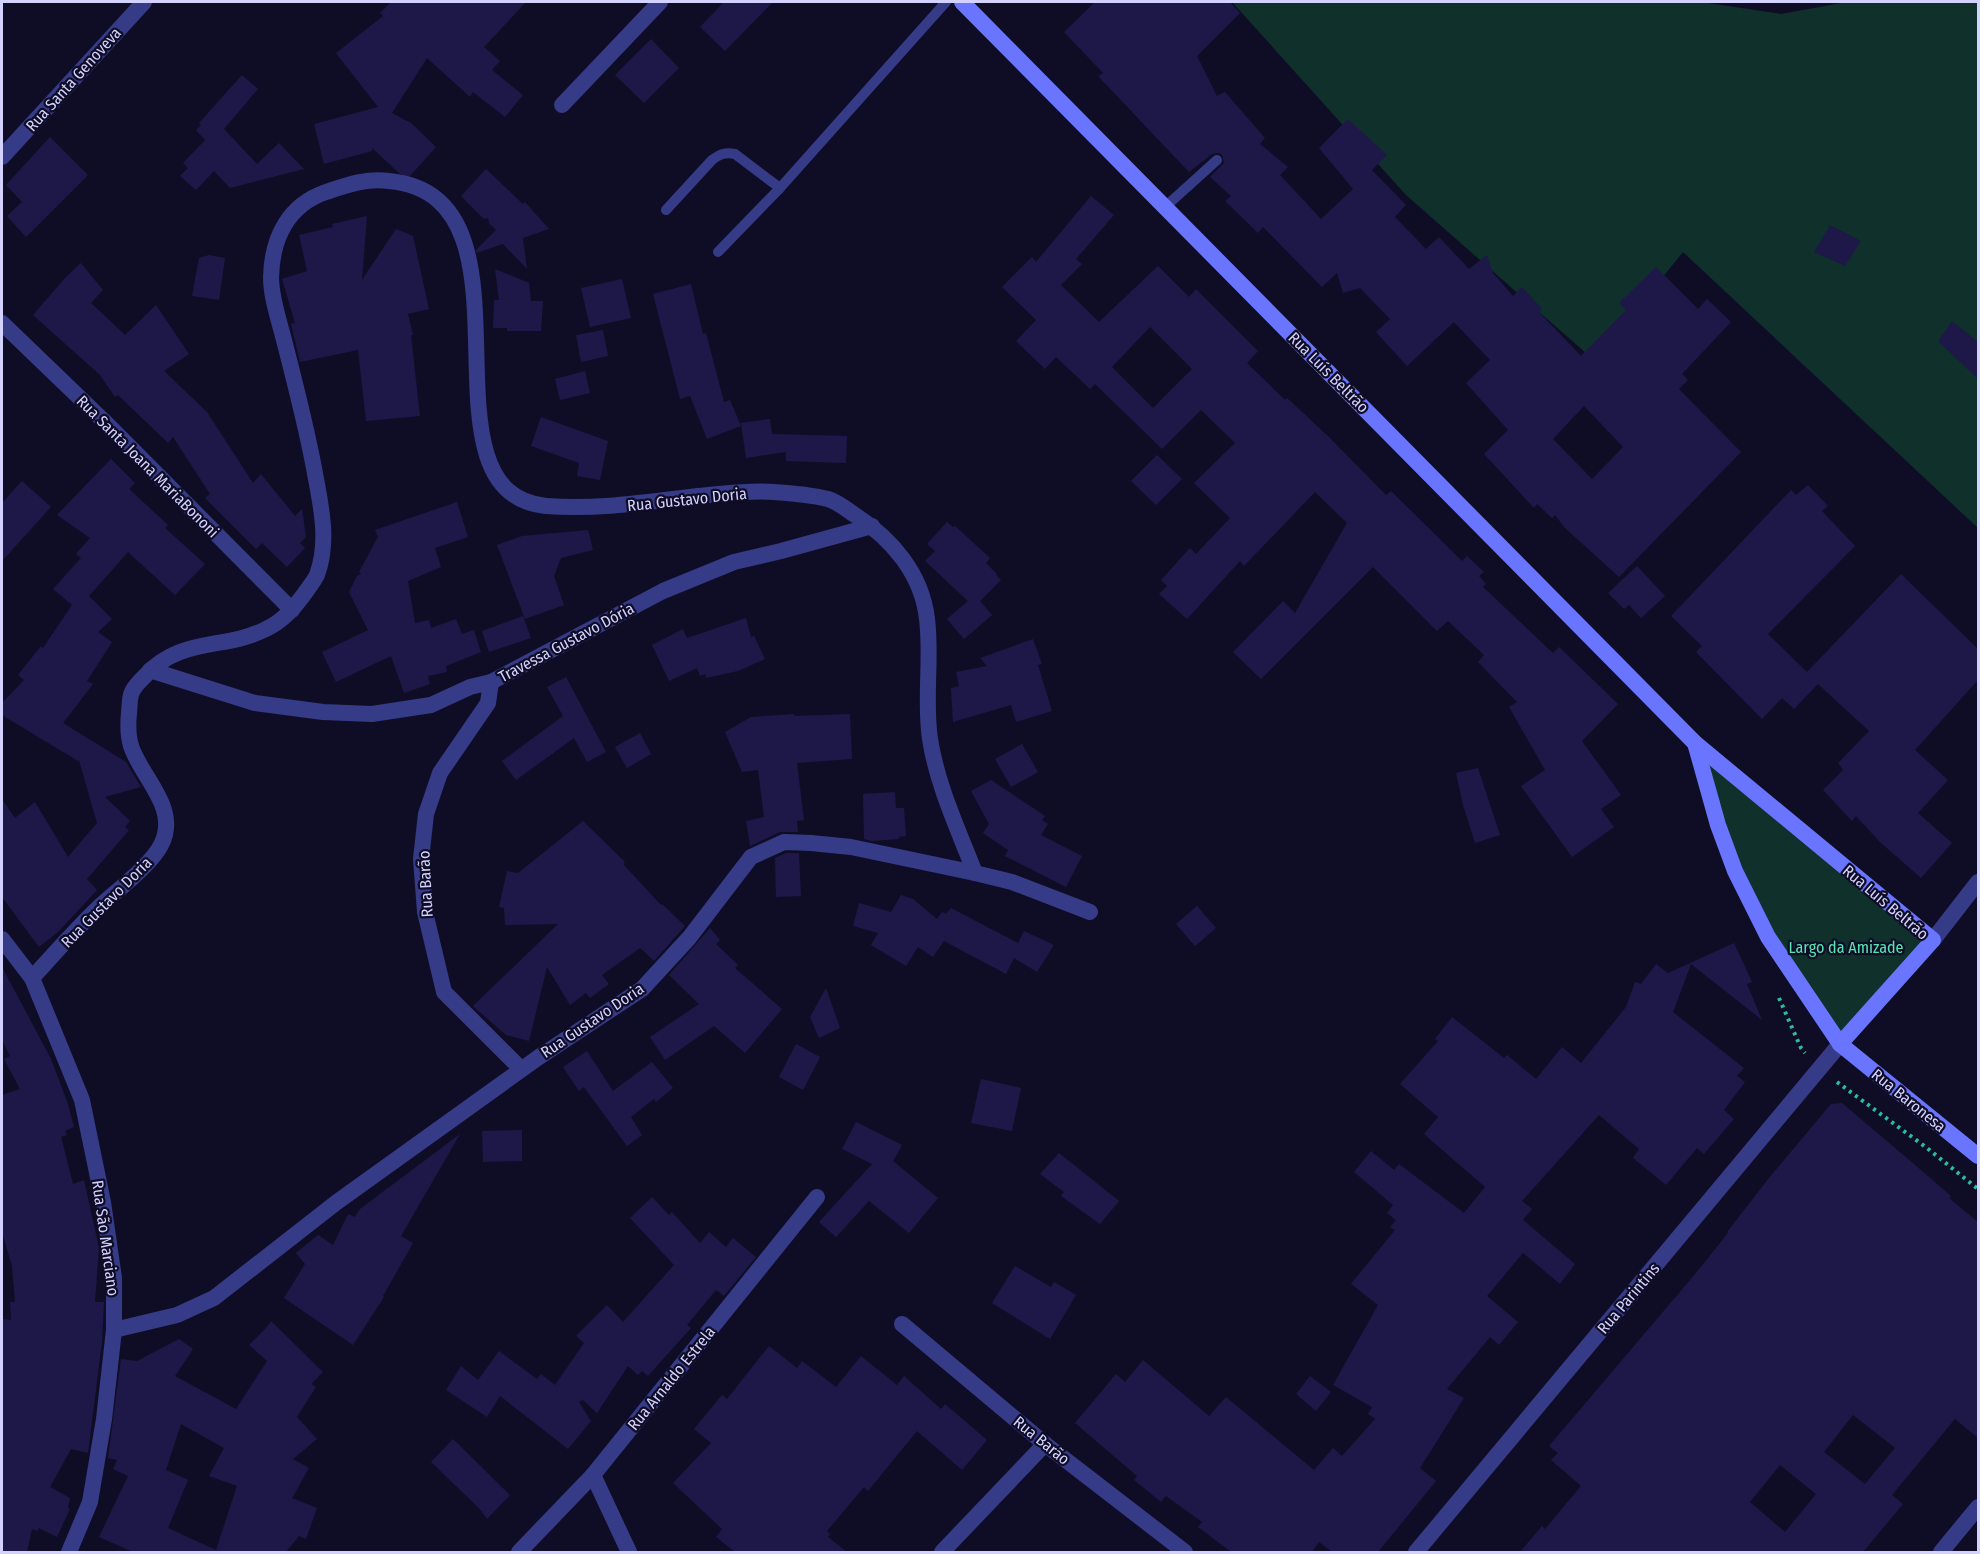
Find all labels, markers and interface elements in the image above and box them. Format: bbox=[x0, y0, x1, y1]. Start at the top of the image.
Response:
street label: Rua Santa Genoveva bbox=[22, 23, 125, 135]
street label: Rua Luís Beltrão bbox=[1284, 328, 1373, 417]
street label: Rua Santa Joana MariaBononi bbox=[73, 391, 223, 541]
street label: Rua Gustavo Doria bbox=[626, 484, 748, 515]
street label: Travessa Gustavo Dória bbox=[495, 599, 638, 686]
street label: Rua Barão bbox=[414, 850, 437, 918]
street label: Rua Gustavo Doria bbox=[57, 853, 156, 952]
street label: Rua Luís Beltrão bbox=[1839, 861, 1932, 944]
park label: Largo da Amizade bbox=[1789, 938, 1904, 957]
street label: Rua Gustavo Doria bbox=[537, 979, 648, 1062]
street label: Rua Baronesa bbox=[1868, 1065, 1950, 1136]
street label: Rua São Marciano bbox=[88, 1179, 123, 1297]
street label: Rua Parintins bbox=[1593, 1259, 1664, 1338]
street label: Rua Arnaldo Estrela bbox=[624, 1322, 719, 1434]
street label: Rua Barão bbox=[1010, 1412, 1074, 1469]

